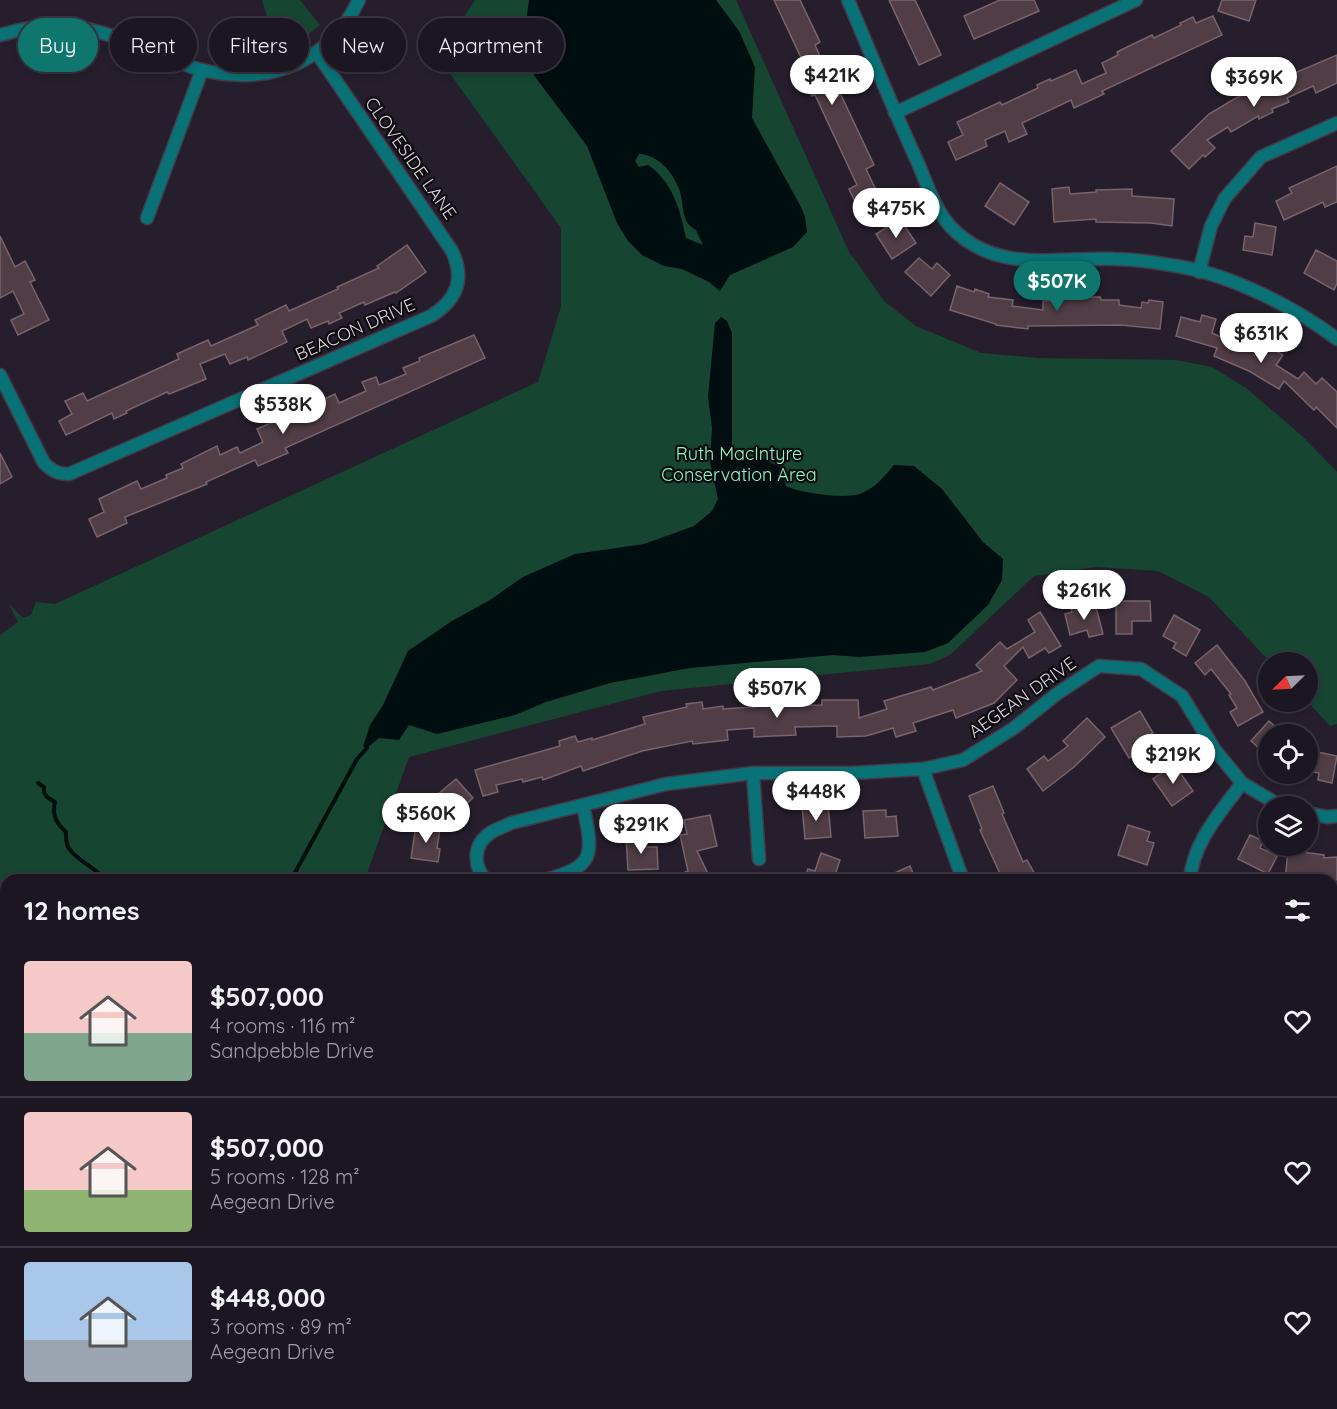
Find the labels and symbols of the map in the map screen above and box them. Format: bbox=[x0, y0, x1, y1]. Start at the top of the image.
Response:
pin: $421K bbox=[790, 55, 874, 106]
pin: $369K bbox=[1212, 57, 1296, 108]
street label: CLOVESIDE LANE bbox=[360, 92, 462, 224]
pin: $475K bbox=[854, 188, 938, 239]
pin: $507K bbox=[1015, 261, 1099, 312]
street label: BEACON DRIVE bbox=[292, 292, 418, 366]
pin: $631K bbox=[1219, 313, 1303, 364]
pin: $538K bbox=[241, 384, 325, 435]
park label: Ruth MacIntyre Conservation Area bbox=[661, 442, 817, 486]
pin: $261K bbox=[1042, 570, 1126, 621]
street label: AEGEAN DRIVE bbox=[964, 651, 1080, 743]
north arrow bbox=[1258, 652, 1318, 712]
pin: $507K bbox=[735, 668, 819, 719]
pin: $219K bbox=[1131, 734, 1215, 785]
pin: $448K bbox=[774, 771, 858, 822]
pin: $560K bbox=[384, 793, 468, 844]
pin: $291K bbox=[599, 804, 683, 855]

